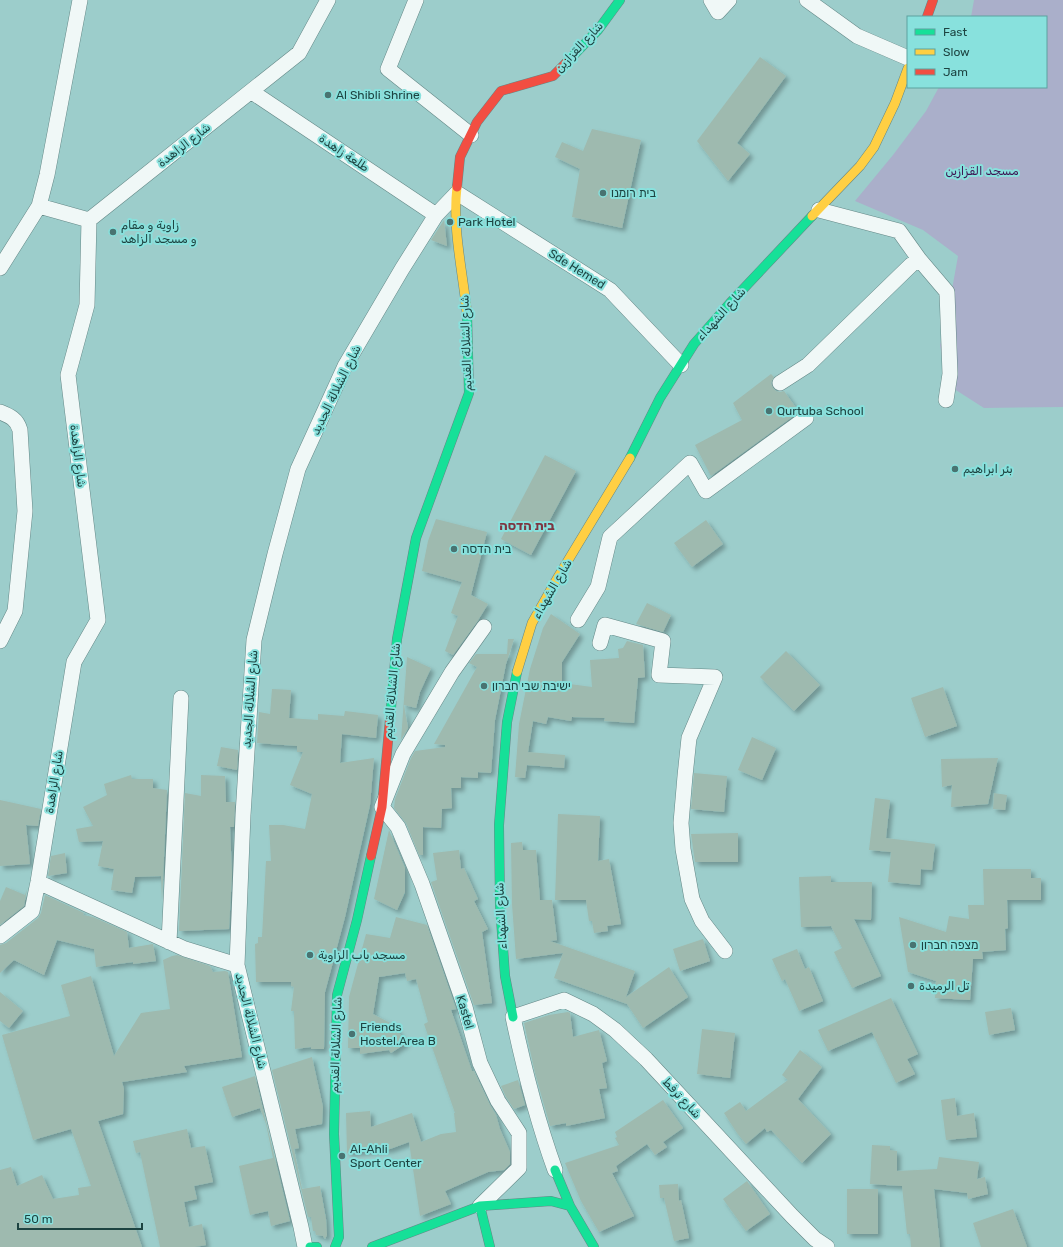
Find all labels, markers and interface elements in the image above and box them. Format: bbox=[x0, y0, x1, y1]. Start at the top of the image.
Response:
legend bbox=[907, 16, 1047, 88]
street label: شارع القزازين bbox=[552, 19, 607, 77]
text: Fast bbox=[943, 25, 967, 39]
text: Slow bbox=[943, 45, 970, 59]
text: Jam bbox=[943, 65, 968, 79]
place label: Al Shibli Shrine bbox=[336, 88, 420, 102]
marker: Al Shibli Shrine bbox=[323, 90, 333, 100]
street label: شارع الزاهدة bbox=[155, 120, 215, 172]
street label: طلعة زاهدة bbox=[316, 131, 372, 176]
park label: مسجد القزازين bbox=[945, 164, 1019, 179]
place label: בית רומנו bbox=[611, 186, 656, 200]
marker: בית רומנו bbox=[598, 188, 608, 198]
place label: Park Hotel bbox=[458, 215, 516, 229]
marker: Park Hotel bbox=[445, 217, 455, 227]
place label: زاوية و مقام و مسجد الزاهد bbox=[121, 218, 197, 247]
marker: زاوية و مقام و مسجد الزاهد bbox=[108, 227, 118, 237]
street label: Sde Hemed bbox=[546, 246, 608, 292]
street label: شارع الشهداء bbox=[693, 284, 750, 345]
street label: شارع الشلالة القديم bbox=[457, 294, 477, 391]
street label: شارع الشلالة الجديد bbox=[308, 343, 366, 438]
place label: Qurtuba School bbox=[777, 404, 864, 418]
marker: Qurtuba School bbox=[764, 406, 774, 416]
street label: شارع الزاهدة bbox=[65, 424, 89, 489]
place label: بئر ابراهيم bbox=[963, 462, 1013, 477]
marker: بئر ابراهيم bbox=[950, 464, 960, 474]
district label: בית הדסה bbox=[499, 518, 555, 533]
place label: בית הדסה bbox=[462, 542, 512, 556]
marker: בית הדסה bbox=[449, 544, 459, 554]
street label: شارع الشهداء bbox=[529, 556, 577, 622]
street label: شارع الشلالة القديم bbox=[381, 642, 405, 740]
street label: شارع الشلالة الجديد bbox=[240, 649, 262, 749]
place label: ישיבת שבי חברון bbox=[492, 679, 571, 693]
marker: ישיבת שבי חברון bbox=[479, 681, 489, 691]
street label: شارع الزاهدة bbox=[42, 750, 68, 815]
street label: شارع الشهداء bbox=[492, 882, 512, 950]
place label: מצפה חברון bbox=[921, 938, 978, 952]
marker: מצפה חברון bbox=[908, 940, 918, 950]
place label: مسجد باب الزاوية bbox=[318, 948, 406, 963]
marker: مسجد باب الزاوية bbox=[305, 950, 315, 960]
street label: شارع الشلالة الجديد bbox=[230, 972, 270, 1071]
place label: تل الرميدة bbox=[919, 979, 970, 994]
marker: تل الرميدة bbox=[906, 981, 916, 991]
street label: Kastel bbox=[453, 994, 477, 1030]
street label: شارع الشلالة القديم bbox=[327, 996, 347, 1094]
place label: Friends Hostel.Area B bbox=[360, 1020, 436, 1048]
marker: Friends Hostel.Area B bbox=[347, 1029, 357, 1039]
street label: شارع ترفط bbox=[658, 1075, 704, 1122]
place label: Al-Ahli Sport Center bbox=[350, 1142, 422, 1170]
marker: Al-Ahli Sport Center bbox=[337, 1151, 347, 1161]
scale bar bbox=[18, 1205, 142, 1231]
text: 50 m bbox=[24, 1212, 52, 1226]

